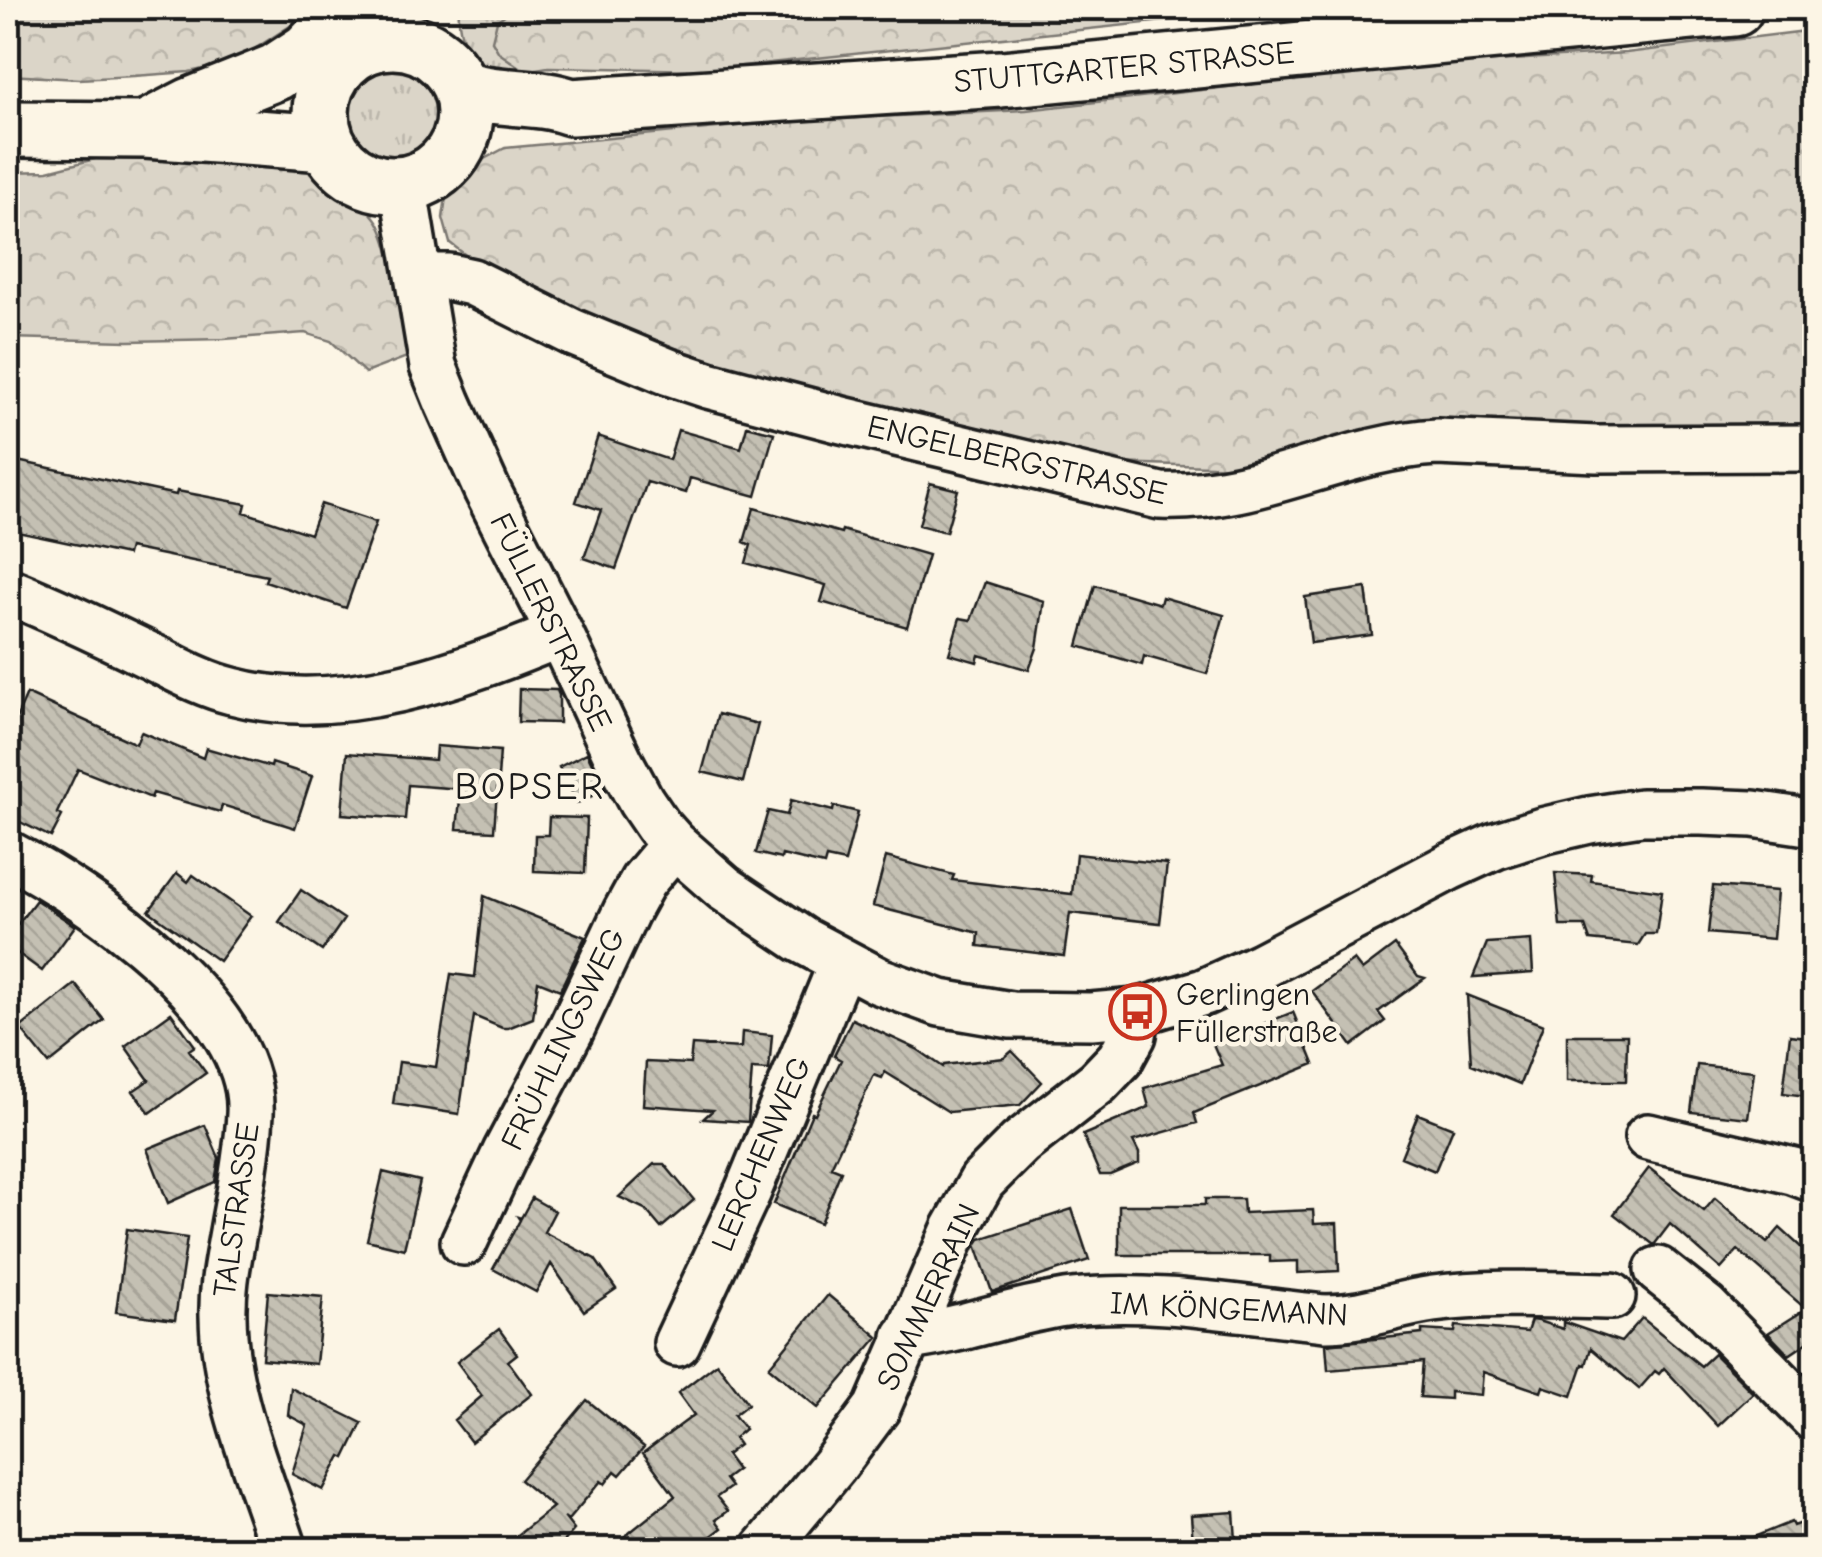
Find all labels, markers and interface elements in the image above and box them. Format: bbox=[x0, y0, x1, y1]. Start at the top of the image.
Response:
street label: STUTTGARTER STRASSE bbox=[952, 34, 1296, 100]
street label: ENGELBERGSTRASSE bbox=[864, 408, 1170, 512]
street label: FÜLLERSTRASSE bbox=[482, 507, 620, 737]
district label: BOPSER bbox=[455, 765, 605, 809]
street label: FRÜHLINGSWEG bbox=[493, 922, 633, 1156]
place label: Gerlingen Füllerstraße bbox=[1176, 976, 1338, 1050]
bus stop icon: Gerlingen Füllerstraße bbox=[1107, 982, 1167, 1042]
street label: LERCHENWEG bbox=[704, 1051, 818, 1257]
street label: TALSTRASSE bbox=[205, 1121, 267, 1299]
street label: SOMMERRAIN bbox=[869, 1198, 987, 1396]
street label: IM KÖNGEMANN bbox=[1109, 1284, 1349, 1334]

